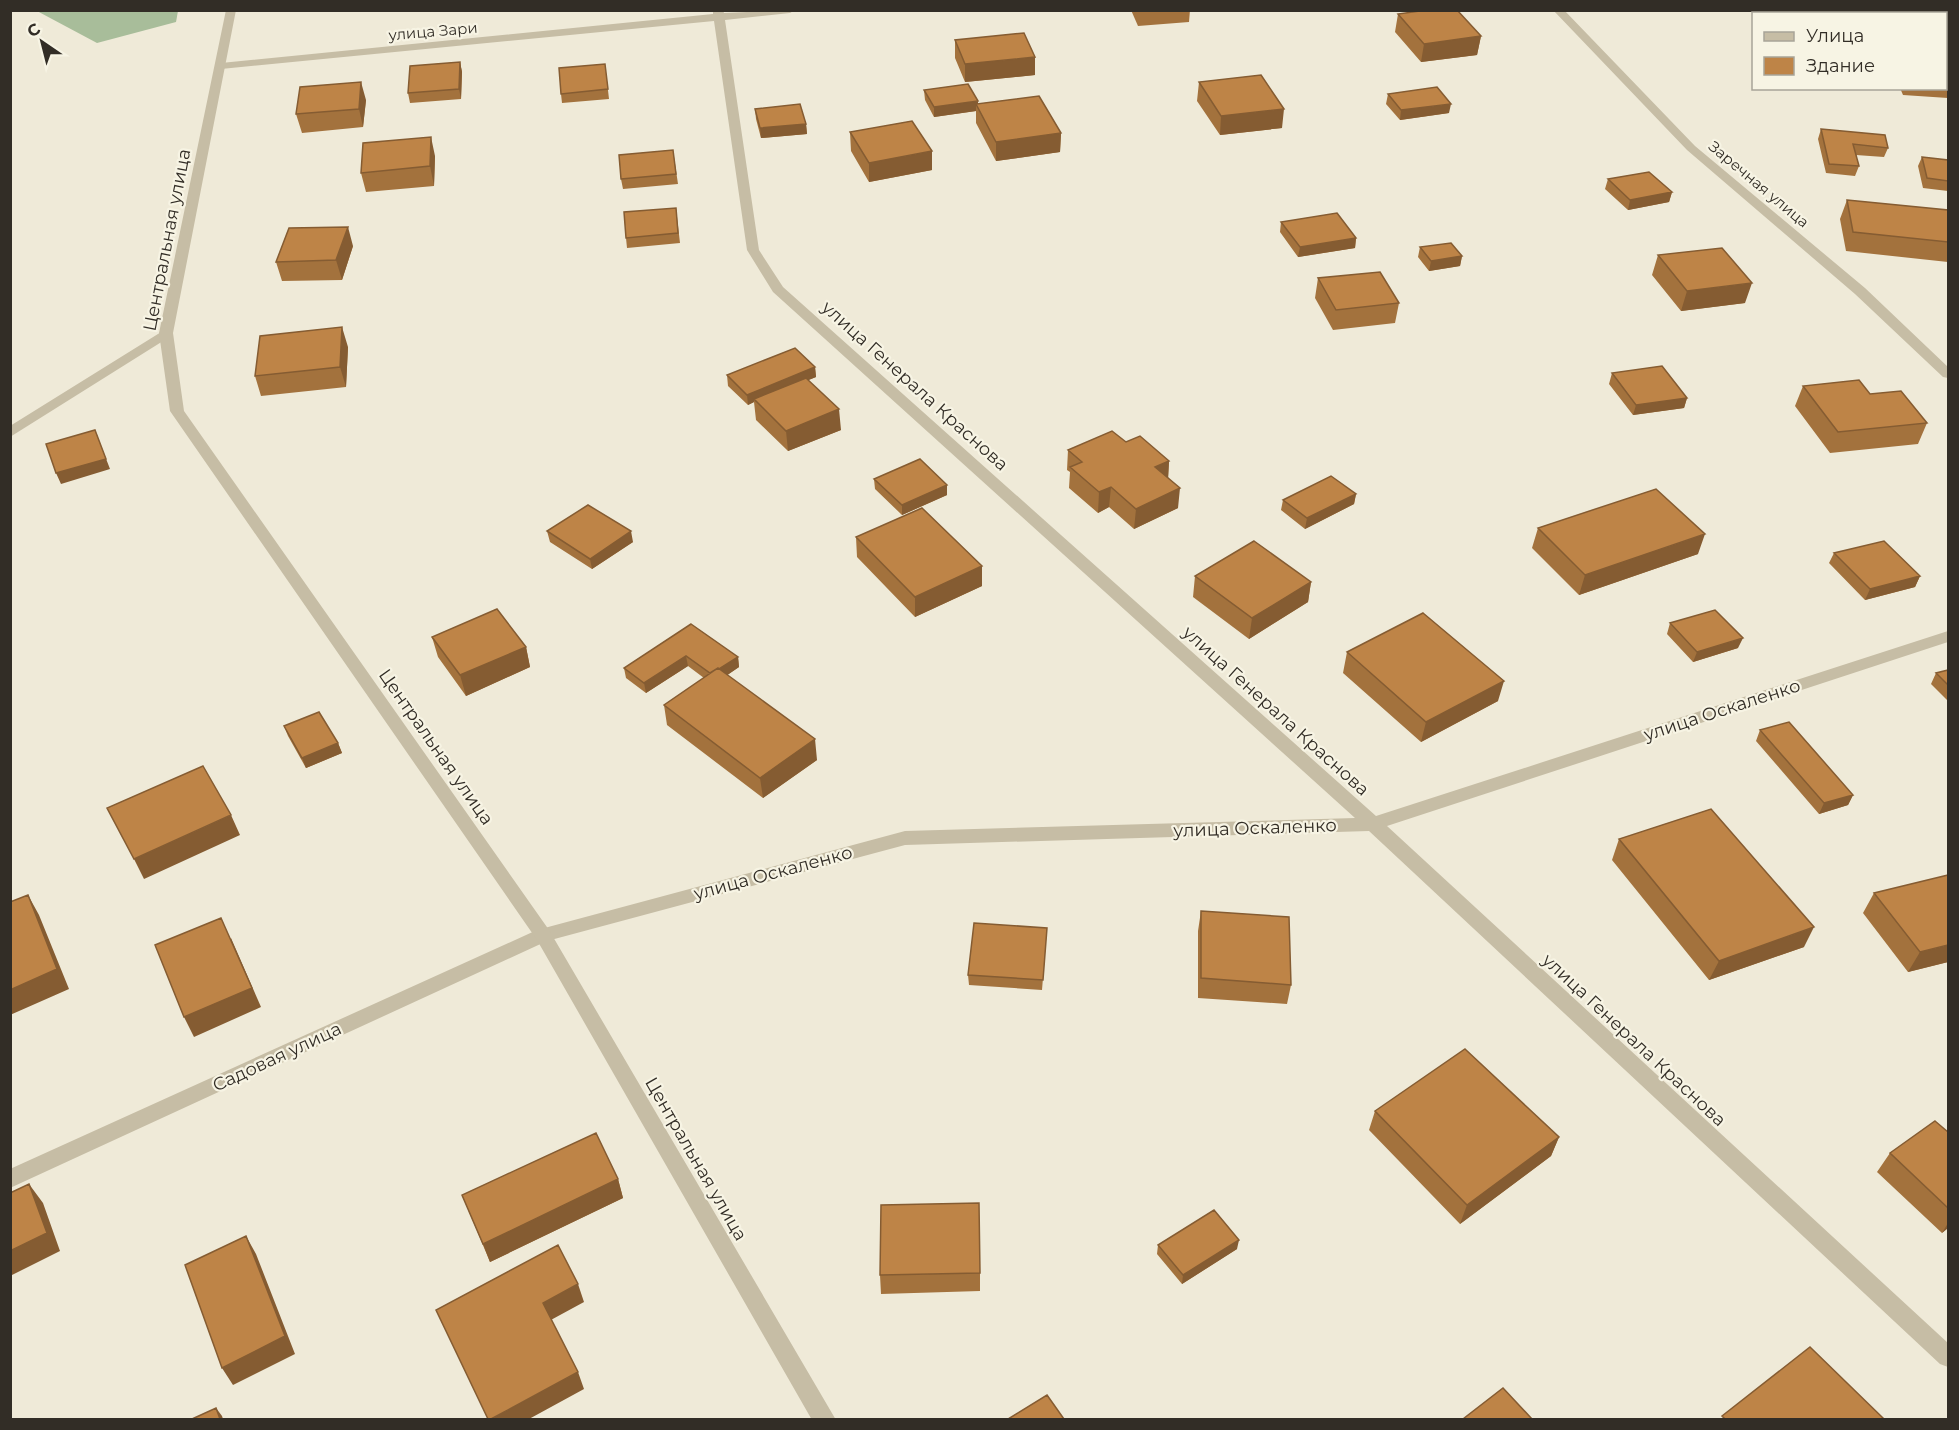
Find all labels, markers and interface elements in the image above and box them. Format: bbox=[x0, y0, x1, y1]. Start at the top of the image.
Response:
north arrow bbox=[12, 12, 72, 72]
legend bbox=[1752, 12, 1947, 90]
street label: улица Зари bbox=[387, 18, 478, 44]
text: С bbox=[23, 19, 44, 41]
text: Улица bbox=[1806, 25, 1864, 47]
text: Здание bbox=[1806, 55, 1875, 77]
street label: Заречная улица bbox=[1705, 136, 1813, 232]
street label: Центральная улица bbox=[139, 147, 195, 333]
street label: улица Генерала Краснова bbox=[817, 296, 1013, 476]
street label: улица Генерала Краснова bbox=[1178, 621, 1374, 801]
street label: Центральная улица bbox=[374, 665, 498, 829]
street label: улица Оскаленко bbox=[1640, 674, 1803, 746]
street label: улица Оскаленко bbox=[1172, 814, 1337, 842]
street label: улица Оскаленко bbox=[690, 841, 855, 905]
street label: улица Генерала Краснова bbox=[1537, 948, 1730, 1131]
street label: Садовая улица bbox=[209, 1018, 345, 1096]
street label: Центральная улица bbox=[640, 1073, 752, 1245]

